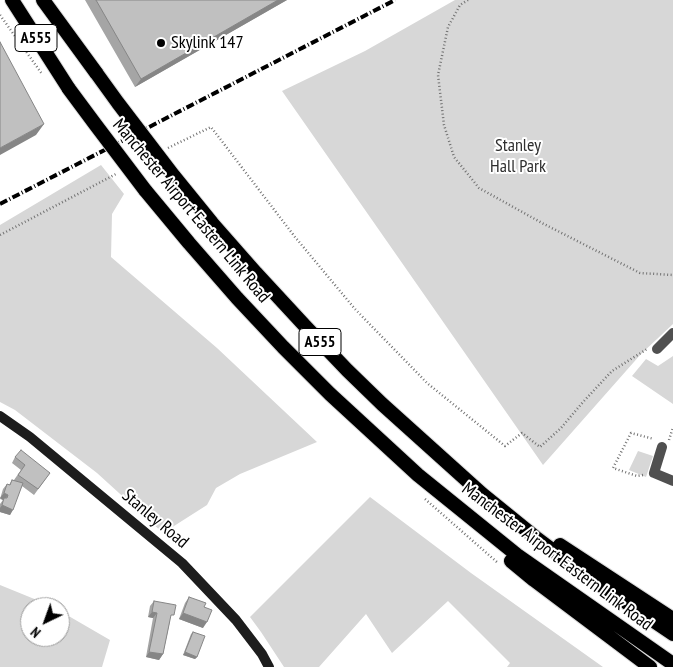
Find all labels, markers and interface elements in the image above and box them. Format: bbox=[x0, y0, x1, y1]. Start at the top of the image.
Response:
road number: A555 bbox=[15, 24, 57, 52]
place label: Skylink 147 bbox=[171, 32, 244, 54]
marker: Skylink 147 bbox=[155, 37, 167, 49]
street label: Manchester Airport Eastern Link Road bbox=[108, 115, 274, 307]
park label: Stanley Hall Park bbox=[490, 135, 546, 178]
road number: A555 bbox=[299, 328, 341, 356]
street label: Manchester Airport Eastern Link Road bbox=[457, 478, 657, 636]
street label: Stanley Road bbox=[117, 485, 193, 553]
north arrow bbox=[20, 597, 70, 647]
text: N bbox=[27, 623, 44, 642]

